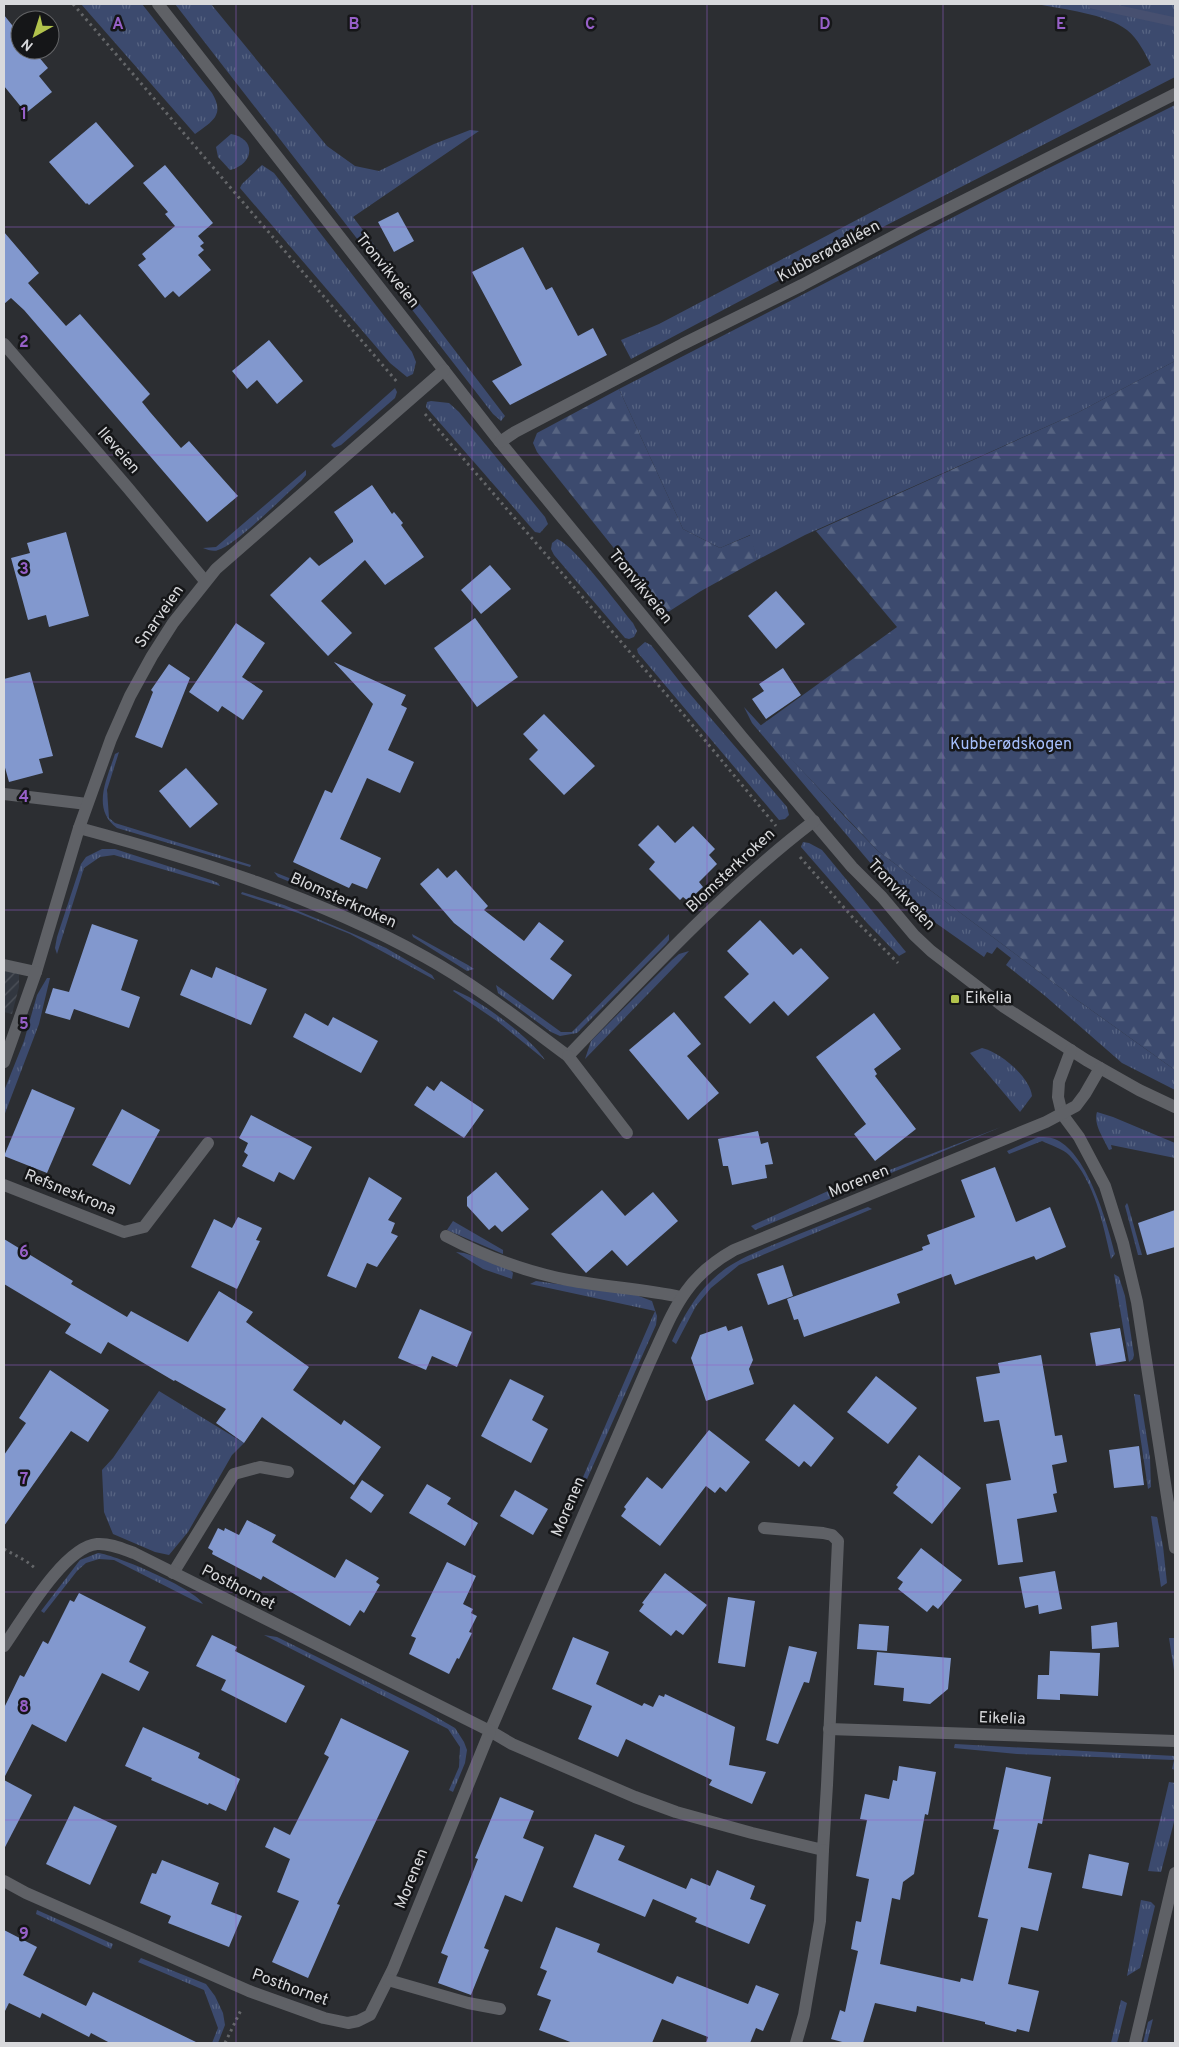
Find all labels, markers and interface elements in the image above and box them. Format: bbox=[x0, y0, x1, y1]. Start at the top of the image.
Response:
north arrow bbox=[10, 10, 60, 60]
text: A bbox=[112, 15, 124, 35]
text: B bbox=[348, 15, 360, 35]
text: C bbox=[585, 15, 595, 35]
text: D bbox=[819, 15, 831, 35]
text: E bbox=[1056, 15, 1066, 35]
text: N bbox=[19, 34, 37, 54]
text: 1 bbox=[21, 105, 27, 125]
street label: Kubberødalléen bbox=[774, 216, 884, 288]
street label: Tronvikveien bbox=[351, 229, 423, 313]
text: 2 bbox=[19, 333, 29, 353]
street label: Ileveien bbox=[92, 423, 144, 479]
street label: Tronvikveien bbox=[604, 545, 676, 629]
text: 3 bbox=[19, 560, 29, 580]
street label: Snarveien bbox=[131, 582, 189, 652]
park label: Kubberødskogen bbox=[950, 735, 1072, 755]
text: 4 bbox=[19, 788, 29, 808]
street label: Blomsterkroken bbox=[682, 825, 780, 917]
street label: Tronvikveien bbox=[863, 855, 939, 935]
street label: Blomsterkroken bbox=[287, 869, 399, 933]
place label: Eikelia bbox=[965, 989, 1012, 1009]
marker: Eikelia bbox=[949, 993, 961, 1005]
text: 5 bbox=[19, 1015, 29, 1035]
street label: Morenen bbox=[826, 1161, 892, 1203]
street label: Refsneskrona bbox=[21, 1166, 119, 1220]
text: 6 bbox=[19, 1243, 29, 1263]
text: 7 bbox=[20, 1470, 28, 1490]
street label: Morenen bbox=[547, 1474, 591, 1540]
street label: Posthornet bbox=[198, 1561, 278, 1615]
text: 8 bbox=[19, 1698, 29, 1718]
street label: Eikelia bbox=[978, 1708, 1026, 1730]
street label: Morenen bbox=[391, 1846, 433, 1912]
text: 9 bbox=[19, 1925, 29, 1945]
street label: Posthornet bbox=[249, 1965, 331, 2011]

